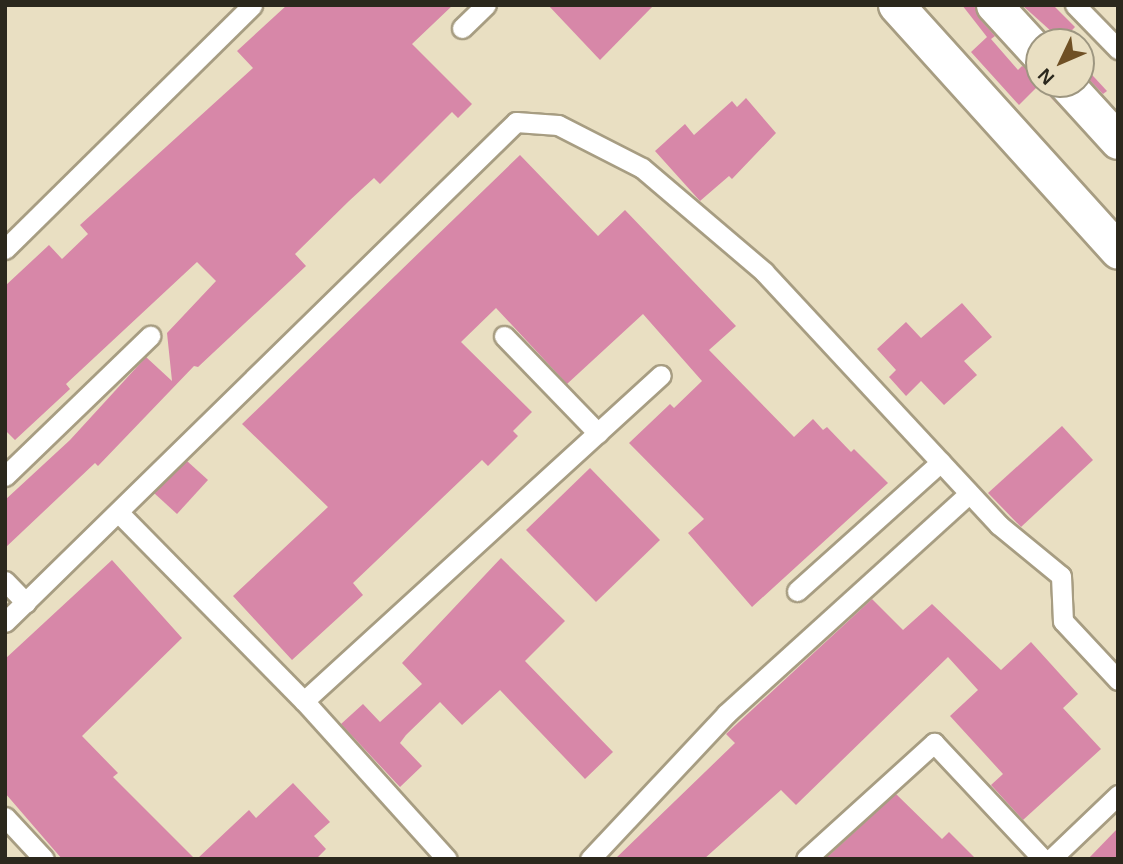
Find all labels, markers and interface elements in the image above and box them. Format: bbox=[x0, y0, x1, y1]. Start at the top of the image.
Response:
north arrow bbox=[1025, 28, 1095, 98]
text: N bbox=[1034, 64, 1058, 89]

